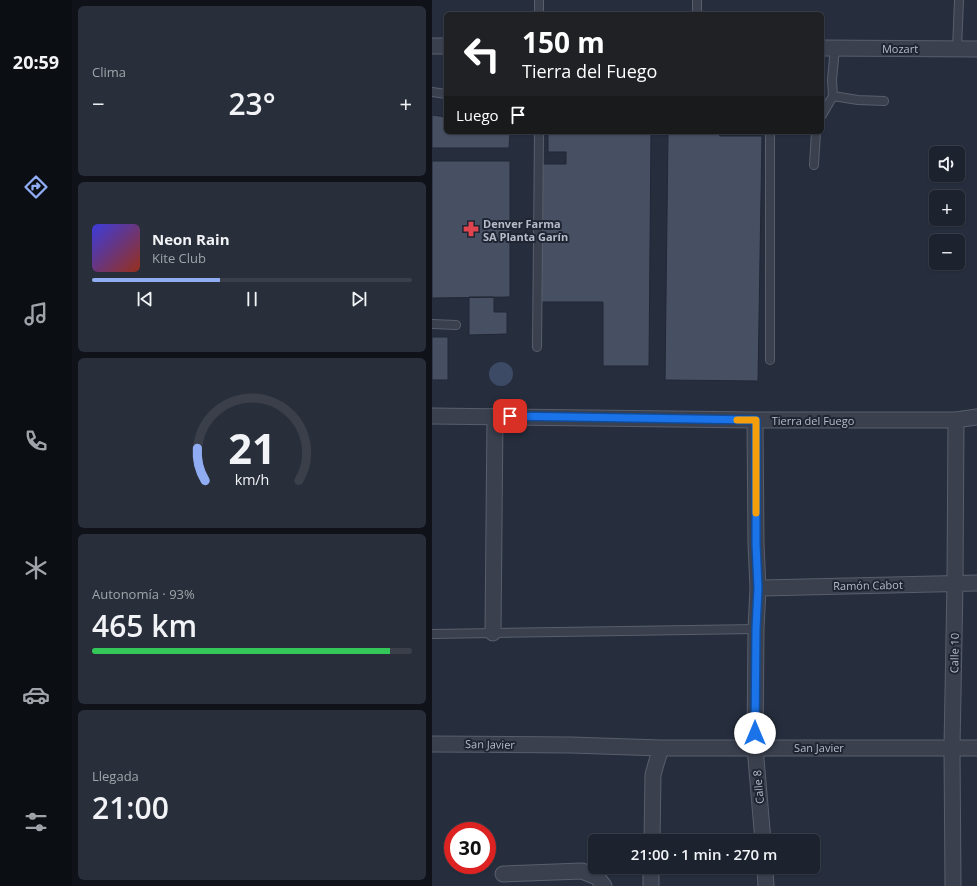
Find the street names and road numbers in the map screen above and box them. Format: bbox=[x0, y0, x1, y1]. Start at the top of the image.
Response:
street label: Mozart bbox=[882, 41, 918, 56]
street label: Tierra del Fuego bbox=[772, 413, 855, 428]
street label: Ramón Cabot bbox=[833, 577, 903, 593]
street label: Calle 10 bbox=[946, 633, 962, 673]
street label: San Javier bbox=[465, 736, 516, 752]
street label: San Javier bbox=[794, 740, 844, 755]
street label: Calle 8 bbox=[749, 769, 767, 805]

